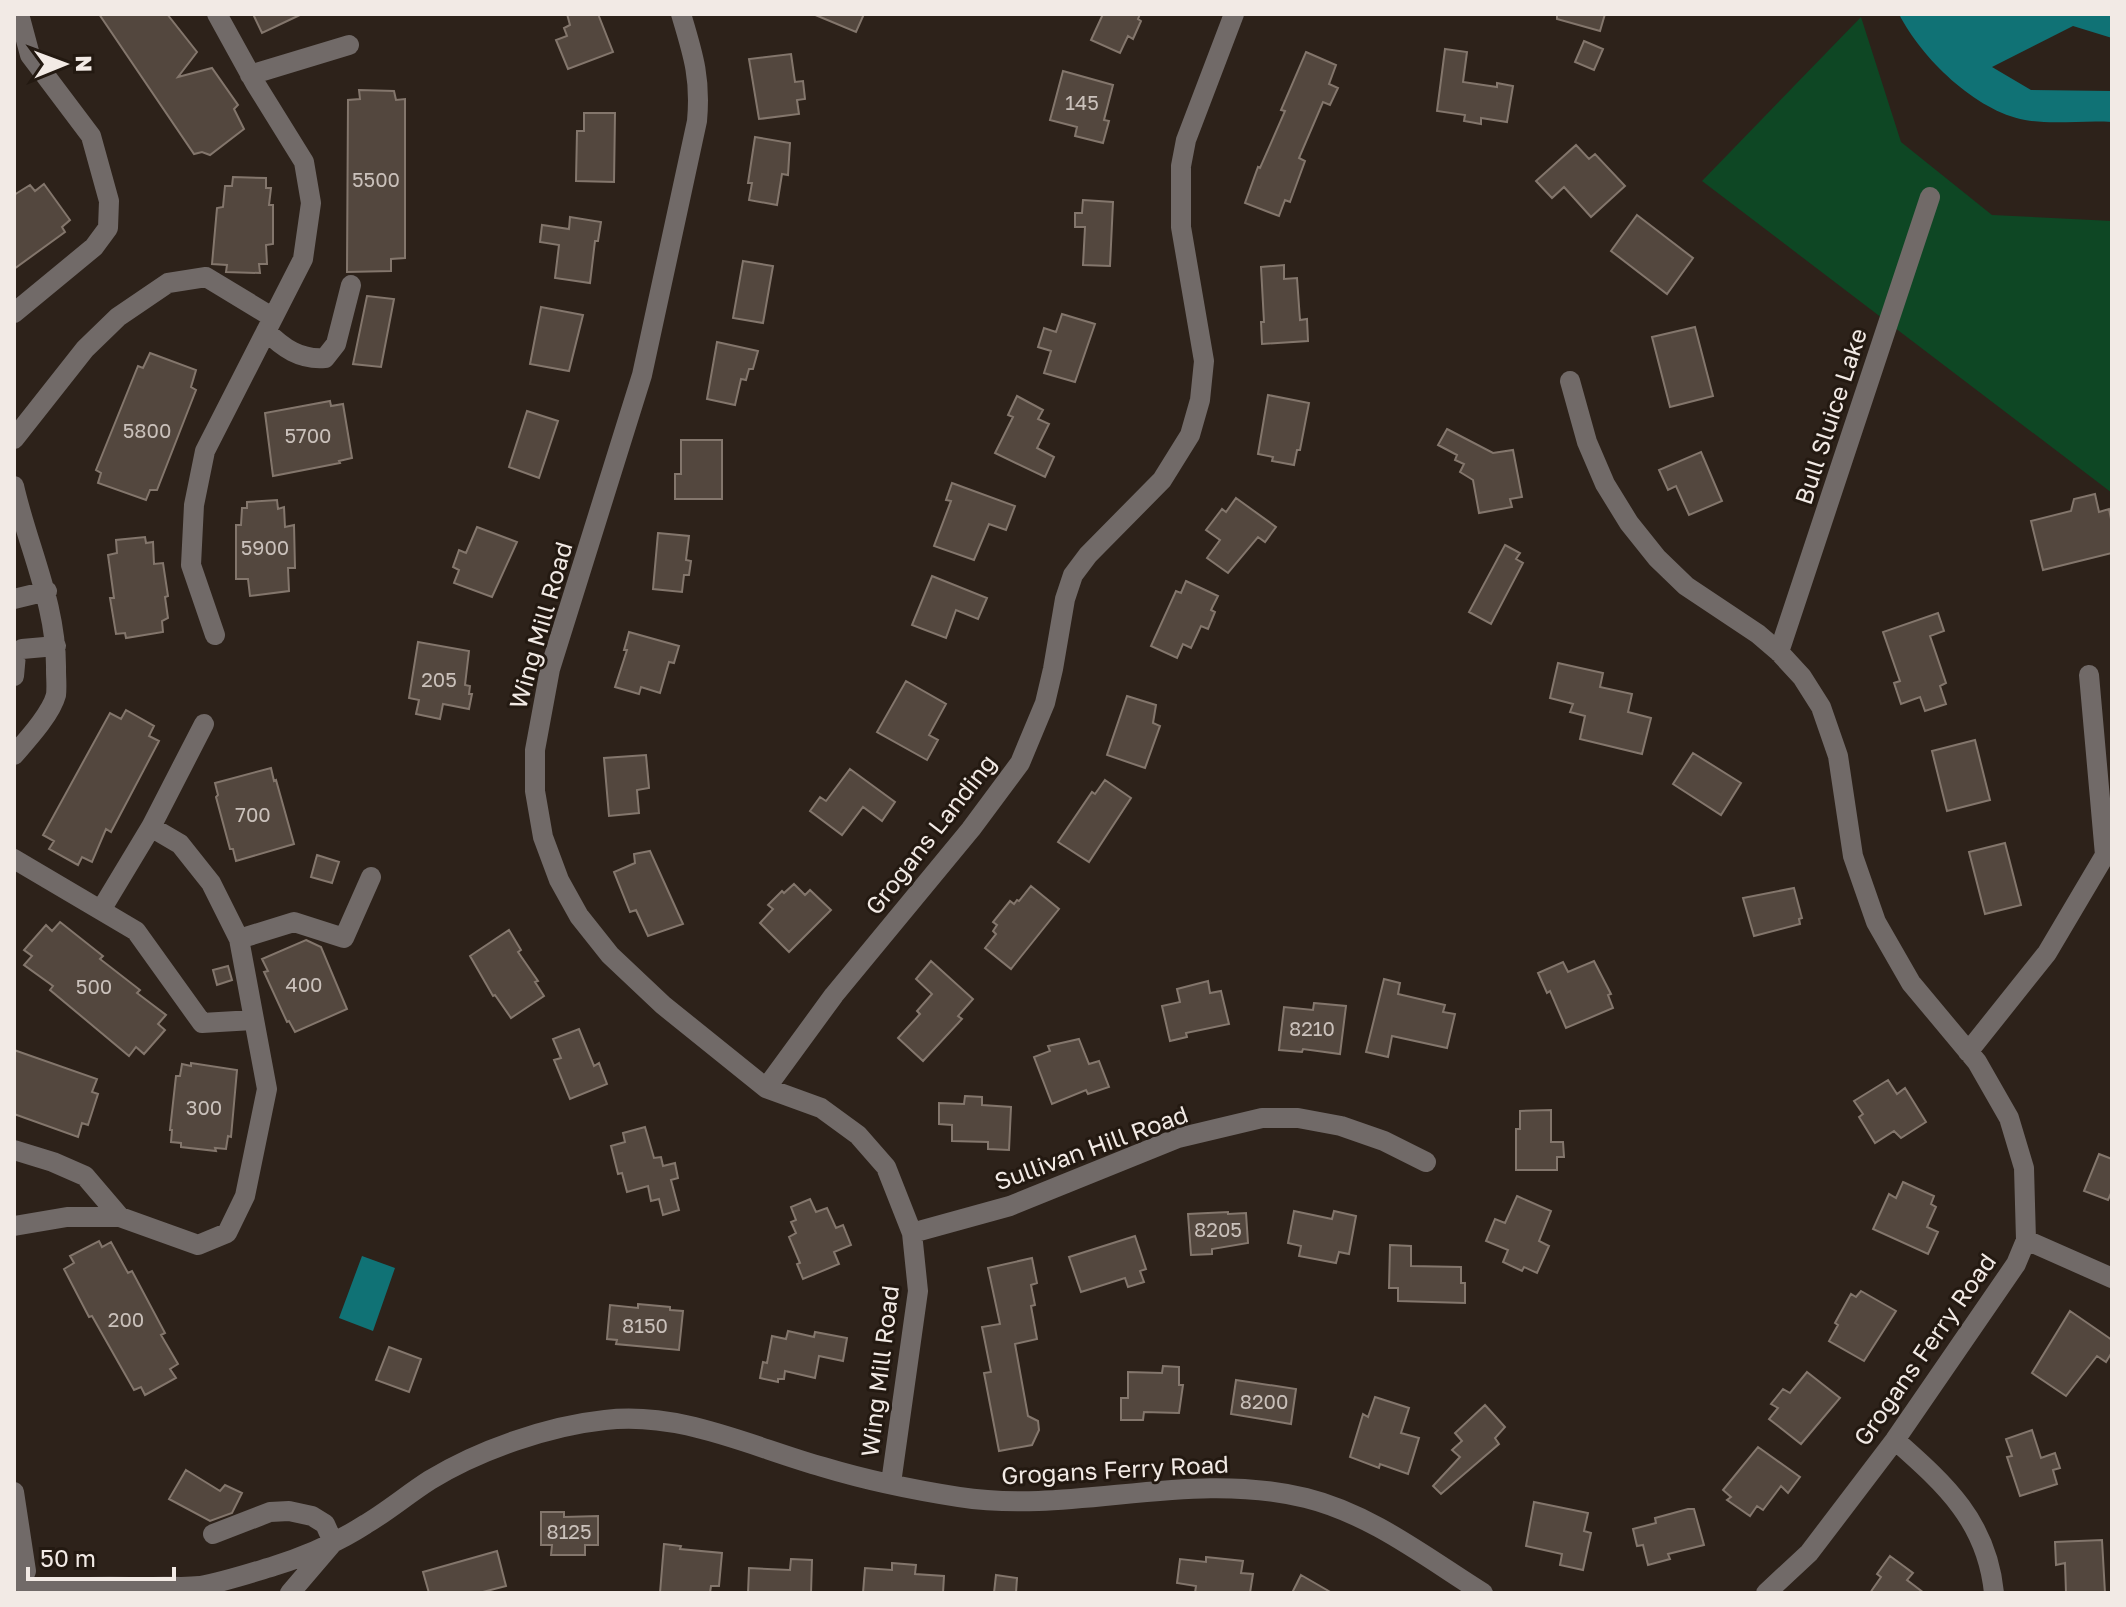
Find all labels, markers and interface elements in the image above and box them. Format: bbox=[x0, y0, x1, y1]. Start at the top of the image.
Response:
north arrow bbox=[24, 24, 104, 104]
text: N bbox=[71, 55, 98, 72]
house number: 145 bbox=[1065, 90, 1099, 114]
house number: 5500 bbox=[352, 167, 400, 191]
street label: Bull Sluice Lake bbox=[1788, 324, 1872, 508]
house number: 5800 bbox=[123, 418, 171, 442]
house number: 5700 bbox=[285, 423, 332, 447]
house number: 5900 bbox=[241, 535, 289, 559]
street label: Wing Mill Road bbox=[502, 538, 578, 712]
house number: 205 bbox=[421, 667, 457, 691]
street label: Grogans Landing bbox=[858, 748, 1002, 920]
house number: 700 bbox=[235, 802, 271, 826]
house number: 400 bbox=[286, 972, 323, 996]
house number: 500 bbox=[76, 974, 112, 998]
house number: 8210 bbox=[1289, 1016, 1335, 1040]
house number: 300 bbox=[186, 1095, 222, 1119]
street label: Sullivan Hill Road bbox=[990, 1099, 1192, 1195]
house number: 8205 bbox=[1194, 1217, 1242, 1241]
street label: Grogans Ferry Road bbox=[1847, 1247, 2001, 1451]
street label: Wing Mill Road bbox=[854, 1284, 904, 1458]
house number: 200 bbox=[108, 1307, 144, 1331]
house number: 8150 bbox=[622, 1313, 668, 1337]
house number: 8200 bbox=[1240, 1389, 1288, 1413]
street label: Grogans Ferry Road bbox=[1000, 1449, 1230, 1489]
house number: 8125 bbox=[546, 1519, 592, 1543]
scale bar bbox=[28, 1531, 174, 1581]
text: 50 m bbox=[40, 1543, 96, 1572]

